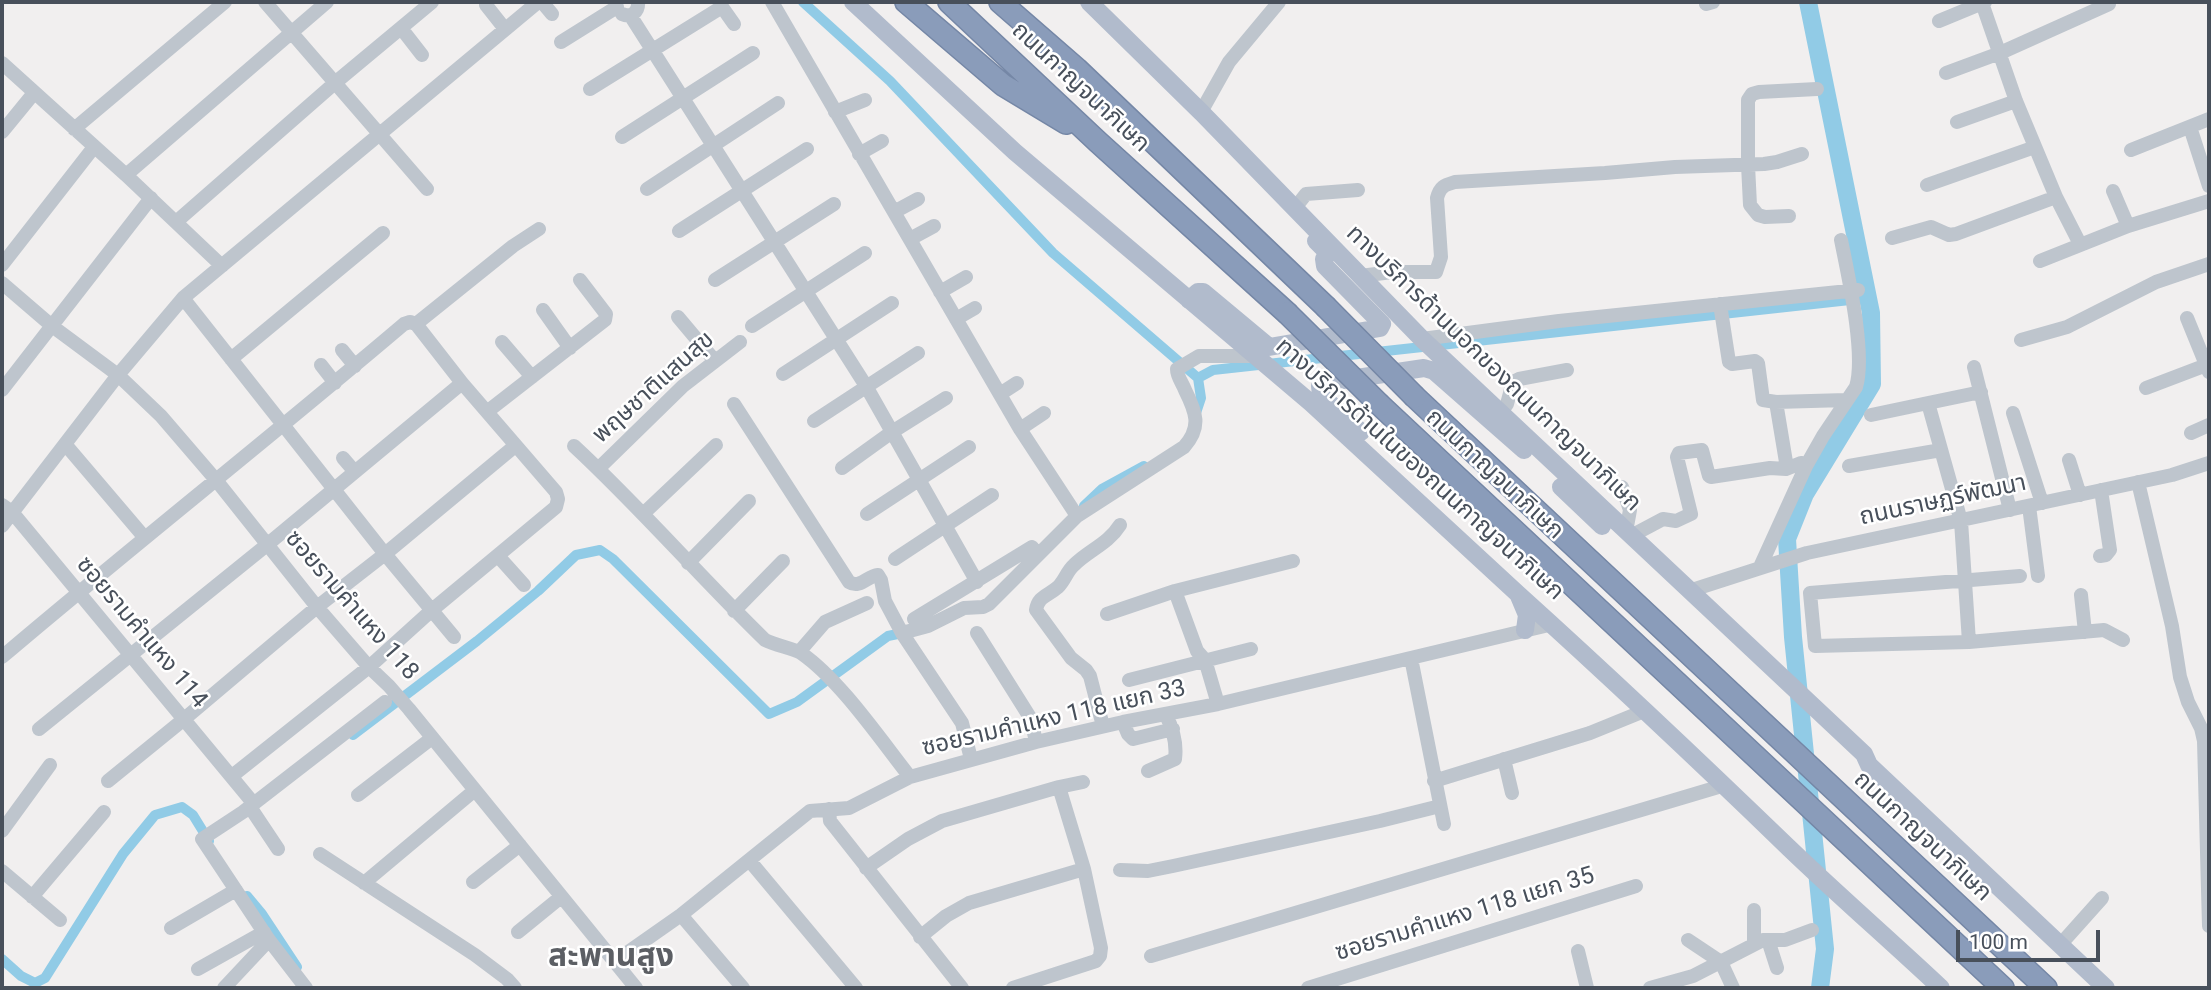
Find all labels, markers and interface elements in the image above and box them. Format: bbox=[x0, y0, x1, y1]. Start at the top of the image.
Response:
street label: ถนนกาญจนาภิเษก bbox=[1005, 17, 1155, 159]
street label: ทางบริการด้านนอกของถนนกาญจนาภิเษก bbox=[1339, 220, 1647, 518]
street label: พฤษชาติแสนสุข bbox=[587, 326, 721, 450]
street label: ทางบริการด้านในของถนนกาญจนาภิเษก bbox=[1269, 333, 1569, 607]
street label: ถนนกาญจนาภิเษก bbox=[1419, 404, 1569, 546]
street label: ถนนราษฏร์พัฒนา bbox=[1857, 469, 2029, 533]
street label: ซอยรามคำแหง 118 bbox=[278, 525, 424, 687]
street label: ซอยรามคำแหง 114 bbox=[69, 551, 213, 715]
street label: ซอยรามคำแหง 118 แยก 33 bbox=[919, 675, 1189, 763]
street label: ถนนกาญจนาภิเษก bbox=[1847, 766, 1997, 908]
street label: ซอยรามคำแหง 118 แยก 35 bbox=[1332, 862, 1598, 968]
scale bar bbox=[1959, 916, 2102, 960]
text: 100 m bbox=[1969, 930, 2028, 954]
district label: สะพานสูง bbox=[548, 939, 674, 977]

